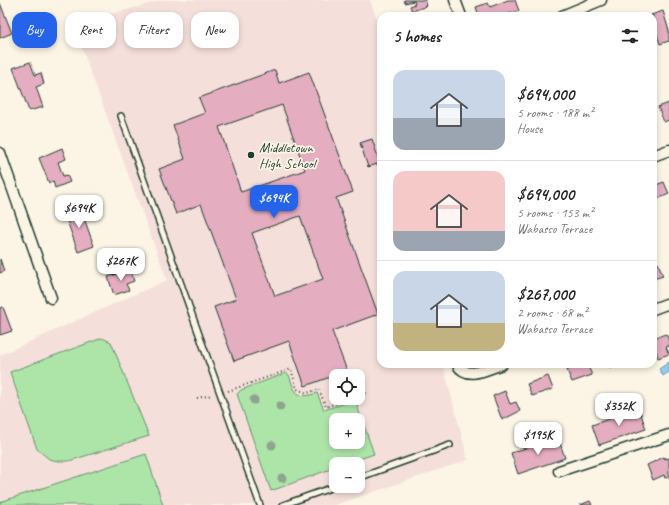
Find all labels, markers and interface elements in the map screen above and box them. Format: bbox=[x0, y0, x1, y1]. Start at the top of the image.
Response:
chip: Buy bbox=[12, 12, 57, 48]
chip: Rent bbox=[65, 12, 116, 48]
chip: Filters bbox=[124, 12, 183, 48]
chip: New bbox=[191, 12, 239, 48]
icon: filters bbox=[619, 25, 641, 47]
text: 5 homes bbox=[393, 26, 441, 47]
text: $694,000 bbox=[517, 84, 574, 105]
icon: home bbox=[425, 86, 473, 134]
text: 5 rooms · 188 m² bbox=[517, 105, 593, 121]
text: House bbox=[517, 121, 542, 137]
place label: Middletown High School bbox=[259, 139, 318, 172]
marker: Middletown High School bbox=[246, 150, 256, 160]
text: $694,000 bbox=[517, 184, 574, 205]
pin: $694K bbox=[246, 185, 302, 219]
icon: home bbox=[425, 187, 473, 235]
text: $694K bbox=[259, 190, 289, 206]
pin: $694K bbox=[51, 195, 107, 229]
text: $694K bbox=[64, 200, 94, 216]
text: 5 rooms · 153 m² bbox=[517, 205, 593, 221]
text: Wabasso Terrace bbox=[517, 221, 592, 237]
pin: $267K bbox=[93, 248, 149, 282]
text: $267K bbox=[106, 253, 136, 269]
text: $267,000 bbox=[517, 284, 574, 305]
icon: home bbox=[425, 287, 473, 335]
text: 2 rooms · 68 m² bbox=[517, 305, 587, 321]
text: Wabasso Terrace bbox=[517, 321, 592, 337]
map controls bbox=[329, 369, 365, 493]
button: locate bbox=[329, 369, 365, 405]
pin: $352K bbox=[591, 393, 647, 427]
text: $352K bbox=[604, 398, 634, 414]
button: + bbox=[329, 413, 365, 449]
pin: $195K bbox=[510, 422, 566, 456]
text: $195K bbox=[523, 427, 553, 443]
button: − bbox=[329, 457, 365, 493]

